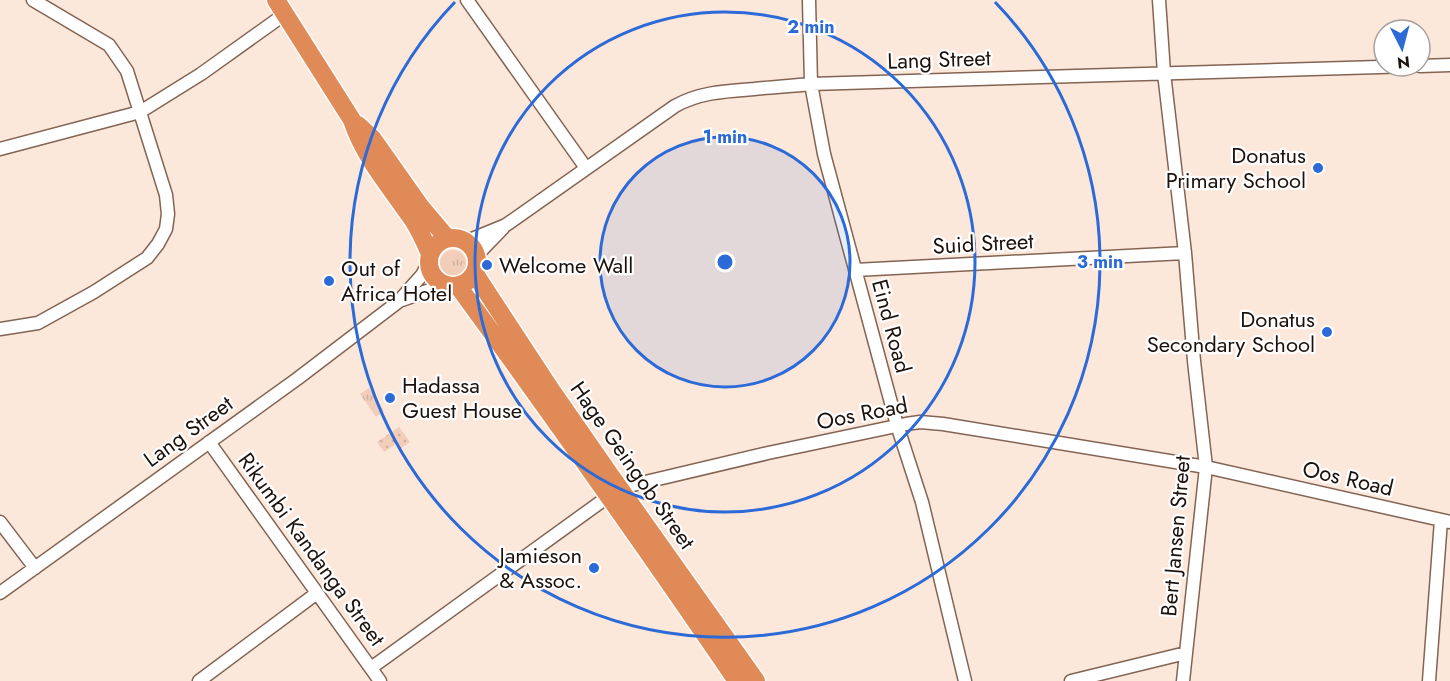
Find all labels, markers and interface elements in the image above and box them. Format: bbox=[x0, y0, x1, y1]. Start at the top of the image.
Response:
text: 2 min bbox=[787, 14, 835, 40]
north arrow bbox=[1372, 18, 1432, 78]
street label: Lang Street bbox=[887, 41, 992, 77]
text: N bbox=[1396, 50, 1411, 75]
text: 1 min bbox=[703, 124, 747, 150]
place label: Donatus Primary School bbox=[1166, 139, 1306, 196]
marker: Donatus Primary School bbox=[1311, 161, 1325, 175]
street label: Suid Street bbox=[932, 224, 1035, 262]
place label: Welcome Wall bbox=[499, 249, 633, 281]
text: 3 min bbox=[1077, 249, 1123, 275]
place label: Out of Africa Hotel bbox=[341, 252, 452, 309]
centre of rings bbox=[715, 252, 735, 272]
marker: Welcome Wall bbox=[480, 258, 494, 272]
marker: Out of Africa Hotel bbox=[322, 274, 336, 288]
street label: Eind Road bbox=[864, 276, 920, 376]
place label: Donatus Secondary School bbox=[1147, 303, 1315, 360]
marker: Donatus Secondary School bbox=[1320, 325, 1334, 339]
place label: Hadassa Guest House bbox=[402, 369, 522, 426]
street label: Hage Geingob Street bbox=[563, 374, 703, 556]
street label: Lang Street bbox=[137, 387, 240, 474]
street label: Oos Road bbox=[814, 388, 910, 438]
marker: Hadassa Guest House bbox=[383, 391, 397, 405]
street label: Rikumbi Kandanga Street bbox=[231, 446, 394, 653]
street label: Oos Road bbox=[1299, 452, 1397, 504]
street label: Bert Jansen Street bbox=[1152, 454, 1198, 618]
place label: Jamieson & Assoc. bbox=[496, 539, 582, 596]
marker: Jamieson & Assoc. bbox=[587, 561, 601, 575]

